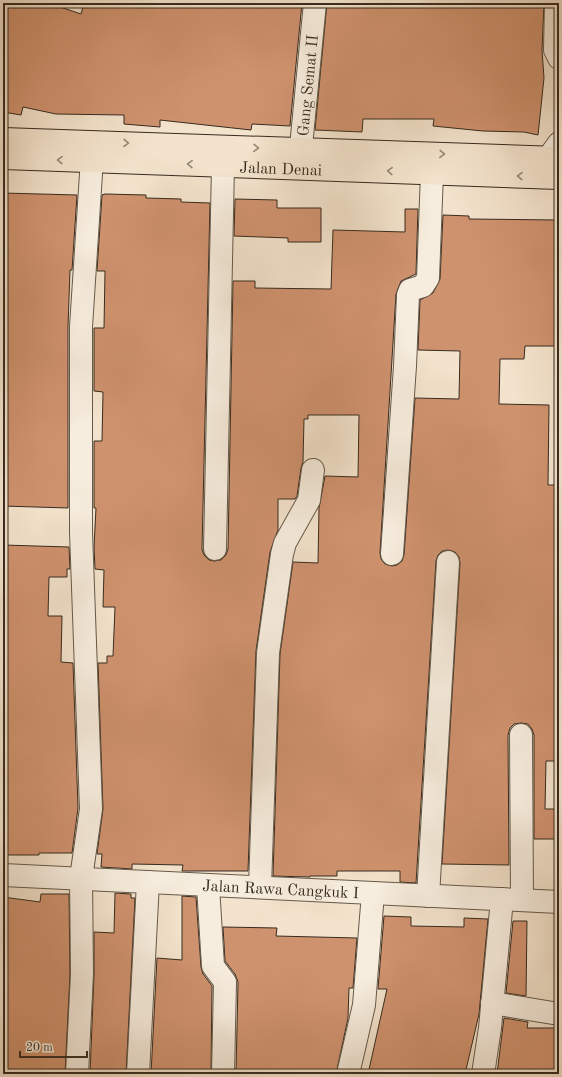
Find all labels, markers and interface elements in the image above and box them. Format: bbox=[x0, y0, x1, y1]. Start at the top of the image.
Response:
street label: Gang Semat II bbox=[296, 34, 322, 137]
one-way arrow bbox=[123, 139, 129, 147]
one-way arrow bbox=[253, 143, 259, 152]
one-way arrow bbox=[439, 150, 445, 158]
one-way arrow bbox=[57, 155, 63, 164]
one-way arrow bbox=[187, 160, 193, 168]
street label: Jalan Denai bbox=[239, 161, 322, 179]
one-way arrow bbox=[387, 167, 393, 176]
one-way arrow bbox=[517, 172, 523, 180]
street label: Jalan Rawa Cangkuk I bbox=[202, 879, 359, 902]
scale bar bbox=[20, 1033, 87, 1059]
text: 20 m bbox=[26, 1042, 53, 1054]

